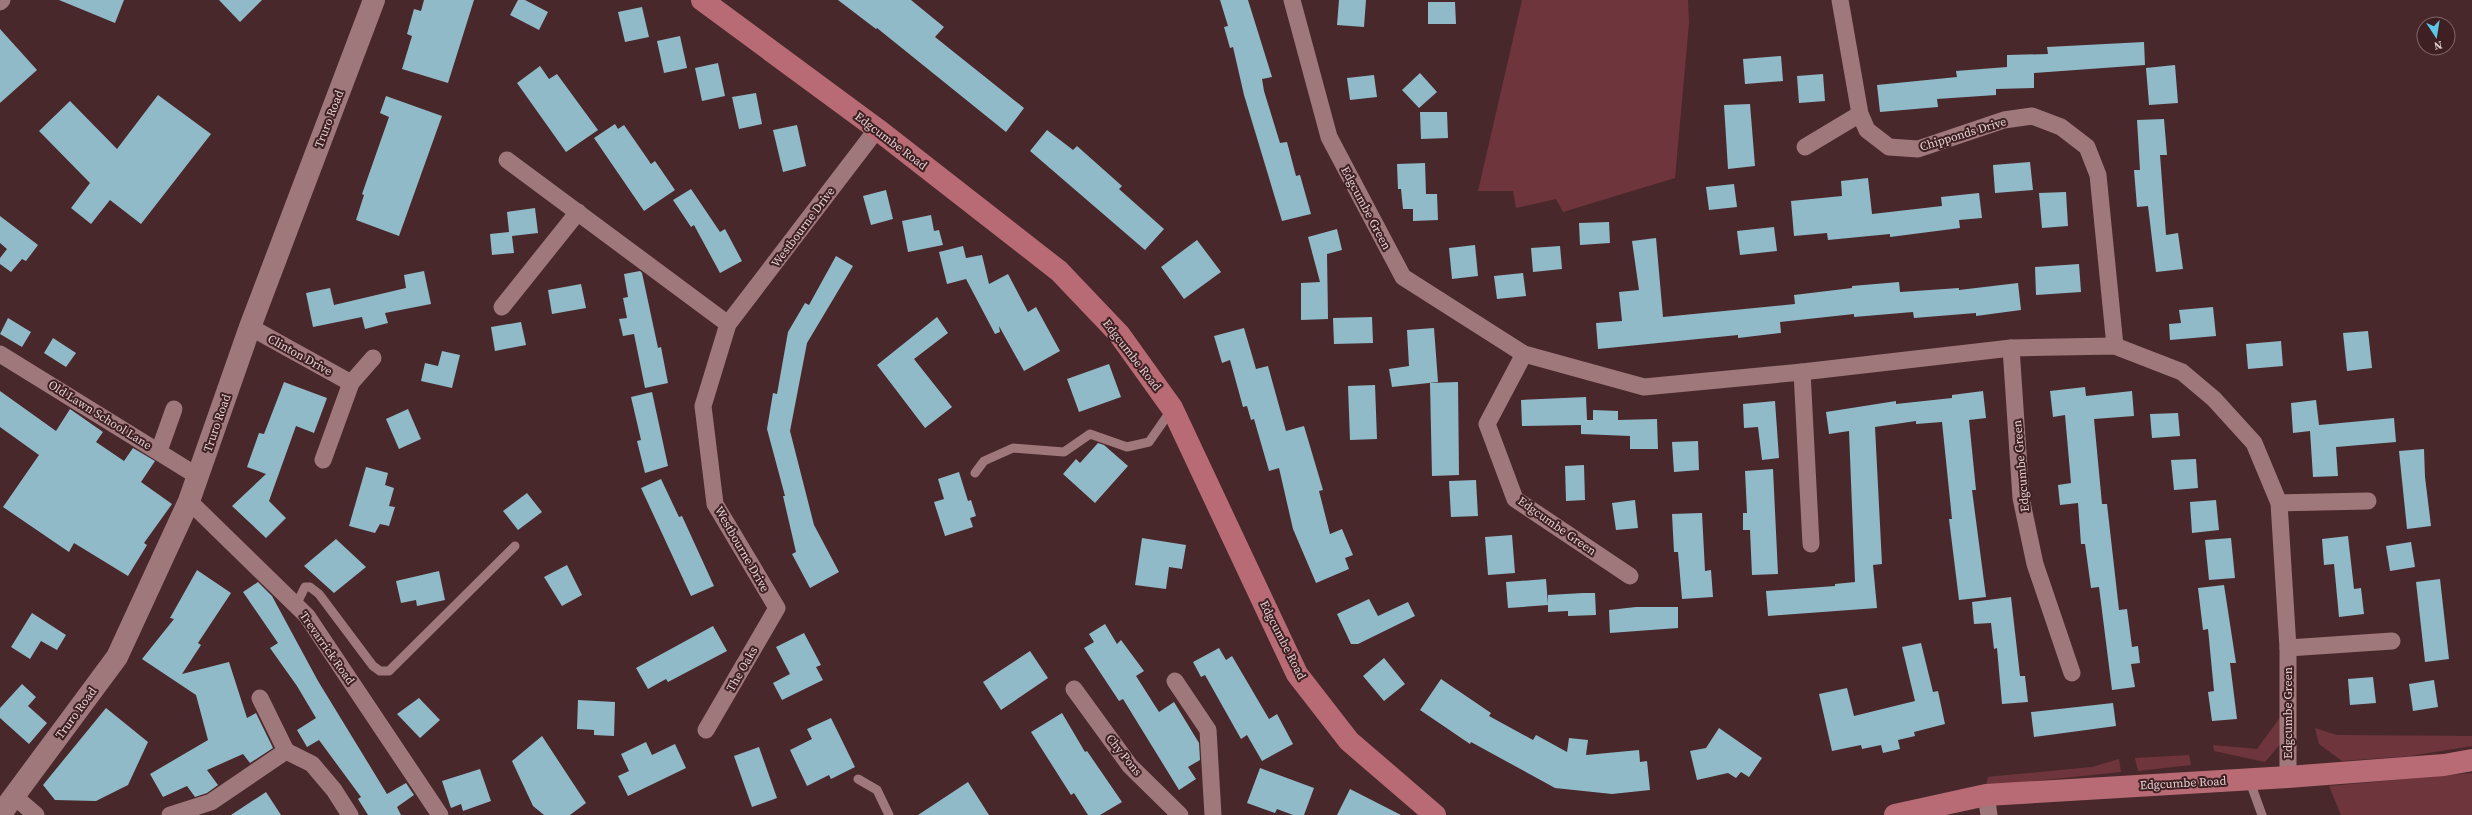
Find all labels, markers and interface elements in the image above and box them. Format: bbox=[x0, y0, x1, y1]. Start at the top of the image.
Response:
north arrow bbox=[2416, 16, 2456, 56]
text: N bbox=[2432, 37, 2443, 53]
street label: Truro Road bbox=[311, 88, 347, 150]
street label: Edgcumbe Road bbox=[852, 109, 931, 174]
street label: Chipponds Drive bbox=[1918, 113, 2008, 155]
street label: Edgcumbe Green bbox=[1337, 164, 1395, 252]
street label: Westbourne Drive bbox=[768, 184, 838, 270]
street label: Edgcumbe Road bbox=[1099, 316, 1165, 394]
street label: Clinton Drive bbox=[265, 331, 335, 379]
street label: Old Lawn School Lane bbox=[45, 377, 155, 453]
street label: Truro Road bbox=[200, 392, 234, 454]
street label: Edgcumbe Green bbox=[2009, 419, 2033, 513]
street label: Edgcumbe Green bbox=[1515, 493, 1599, 559]
street label: Westbourne Drive bbox=[711, 503, 773, 595]
street label: Edgcumbe Road bbox=[1256, 598, 1310, 682]
street label: Trevarrick Road bbox=[296, 608, 358, 688]
street label: The Oaks bbox=[723, 644, 761, 694]
street label: Edgcumbe Green bbox=[2280, 667, 2296, 759]
street label: Truro Road bbox=[52, 684, 100, 742]
street label: Chy Pons bbox=[1102, 731, 1146, 779]
street label: Edgcumbe Road bbox=[2139, 773, 2227, 793]

